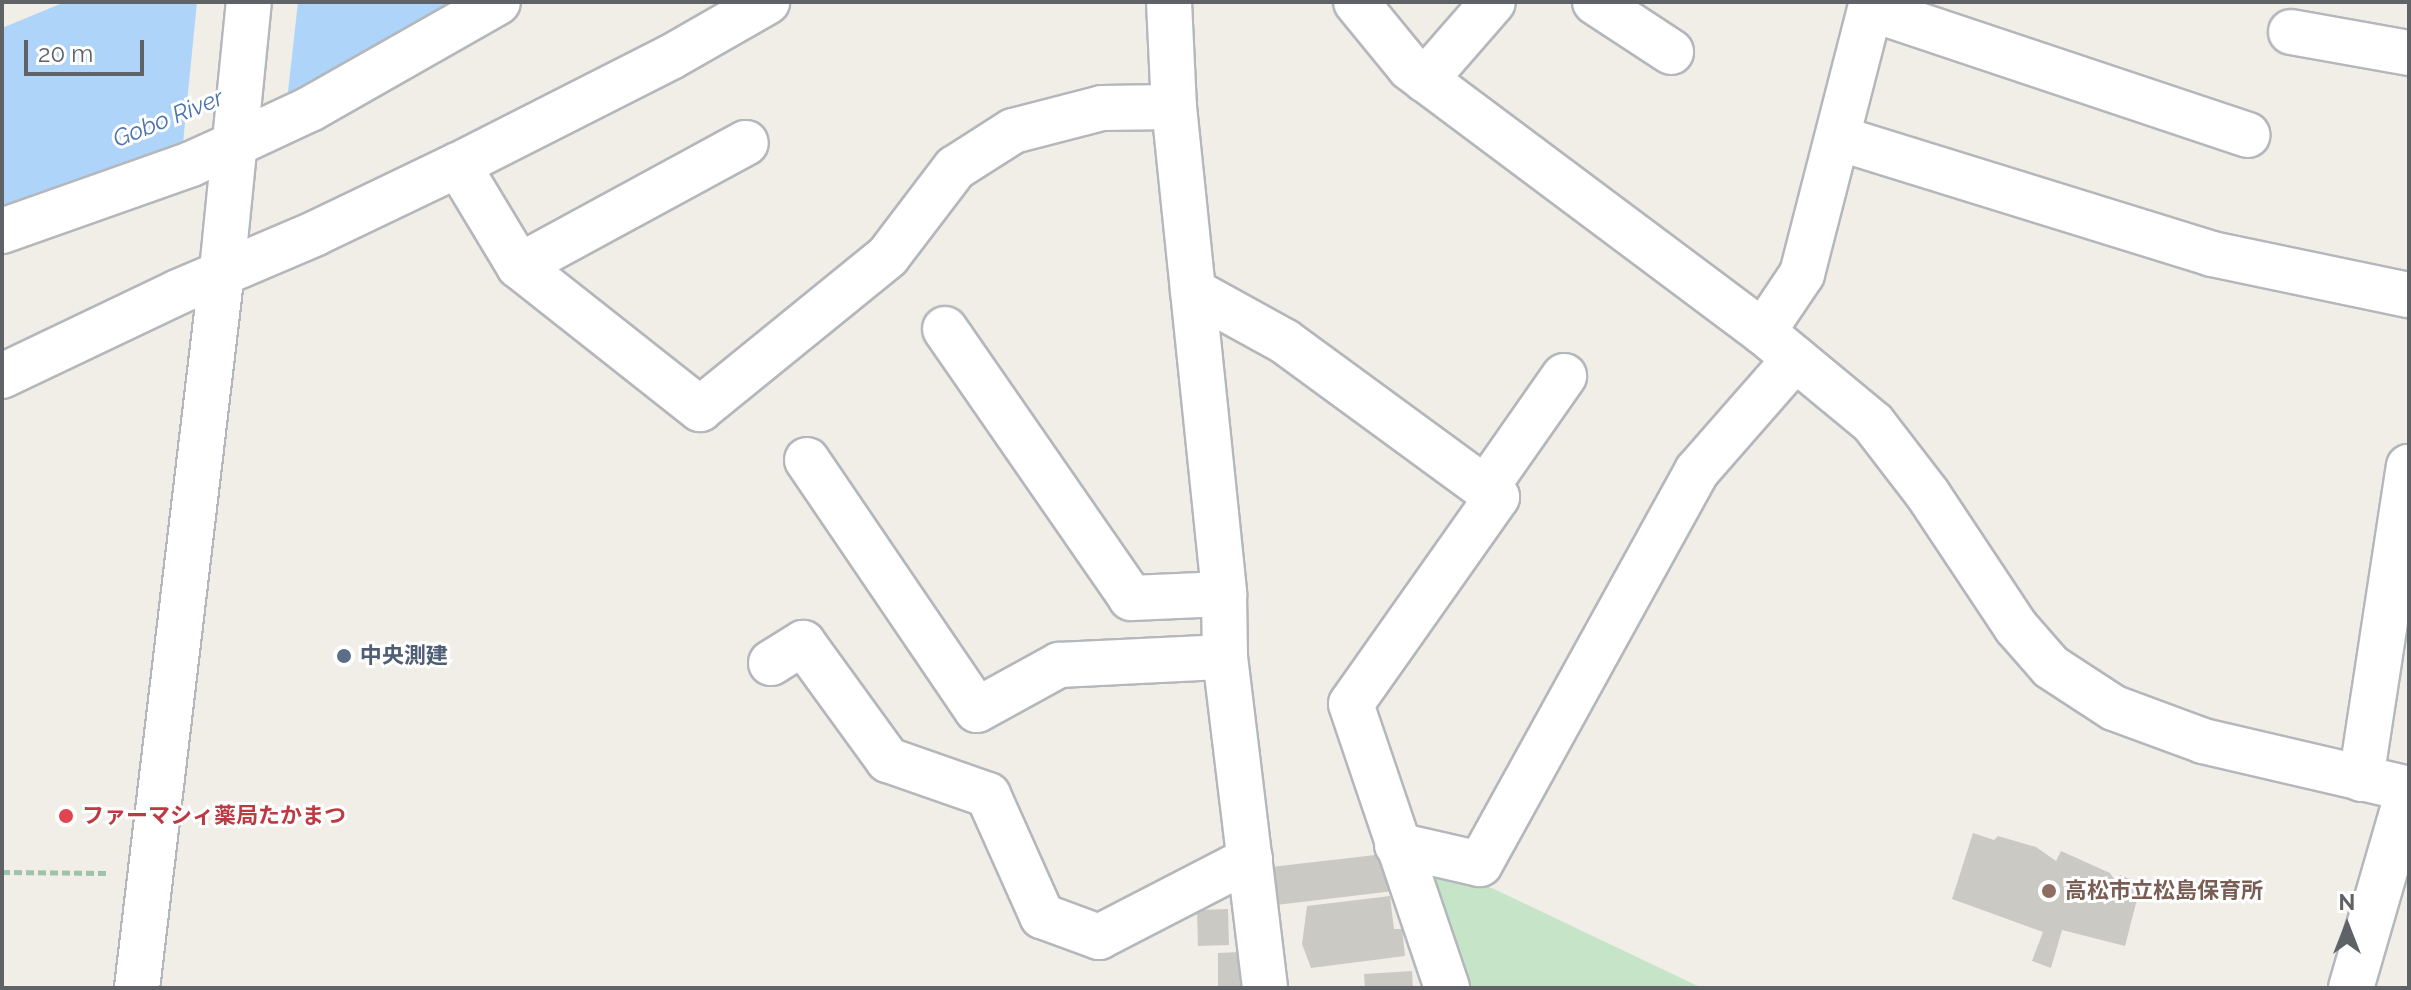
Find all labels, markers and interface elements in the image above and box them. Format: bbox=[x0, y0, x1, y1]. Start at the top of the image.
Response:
scale bar bbox=[28, 24, 148, 74]
text: 20 m bbox=[38, 39, 93, 68]
water label: Gobo River bbox=[108, 83, 228, 153]
place label: 中央測建 bbox=[360, 643, 448, 669]
marker: 中央測建 bbox=[335, 647, 353, 665]
place label: ファーマシィ薬局たかまつ bbox=[82, 803, 346, 829]
marker: ファーマシィ薬局たかまつ bbox=[57, 807, 75, 825]
place label: 高松市立松島保育所 bbox=[2065, 878, 2263, 904]
marker: 高松市立松島保育所 bbox=[2040, 882, 2058, 900]
north arrow bbox=[2307, 886, 2387, 966]
text: N bbox=[2339, 889, 2355, 915]

